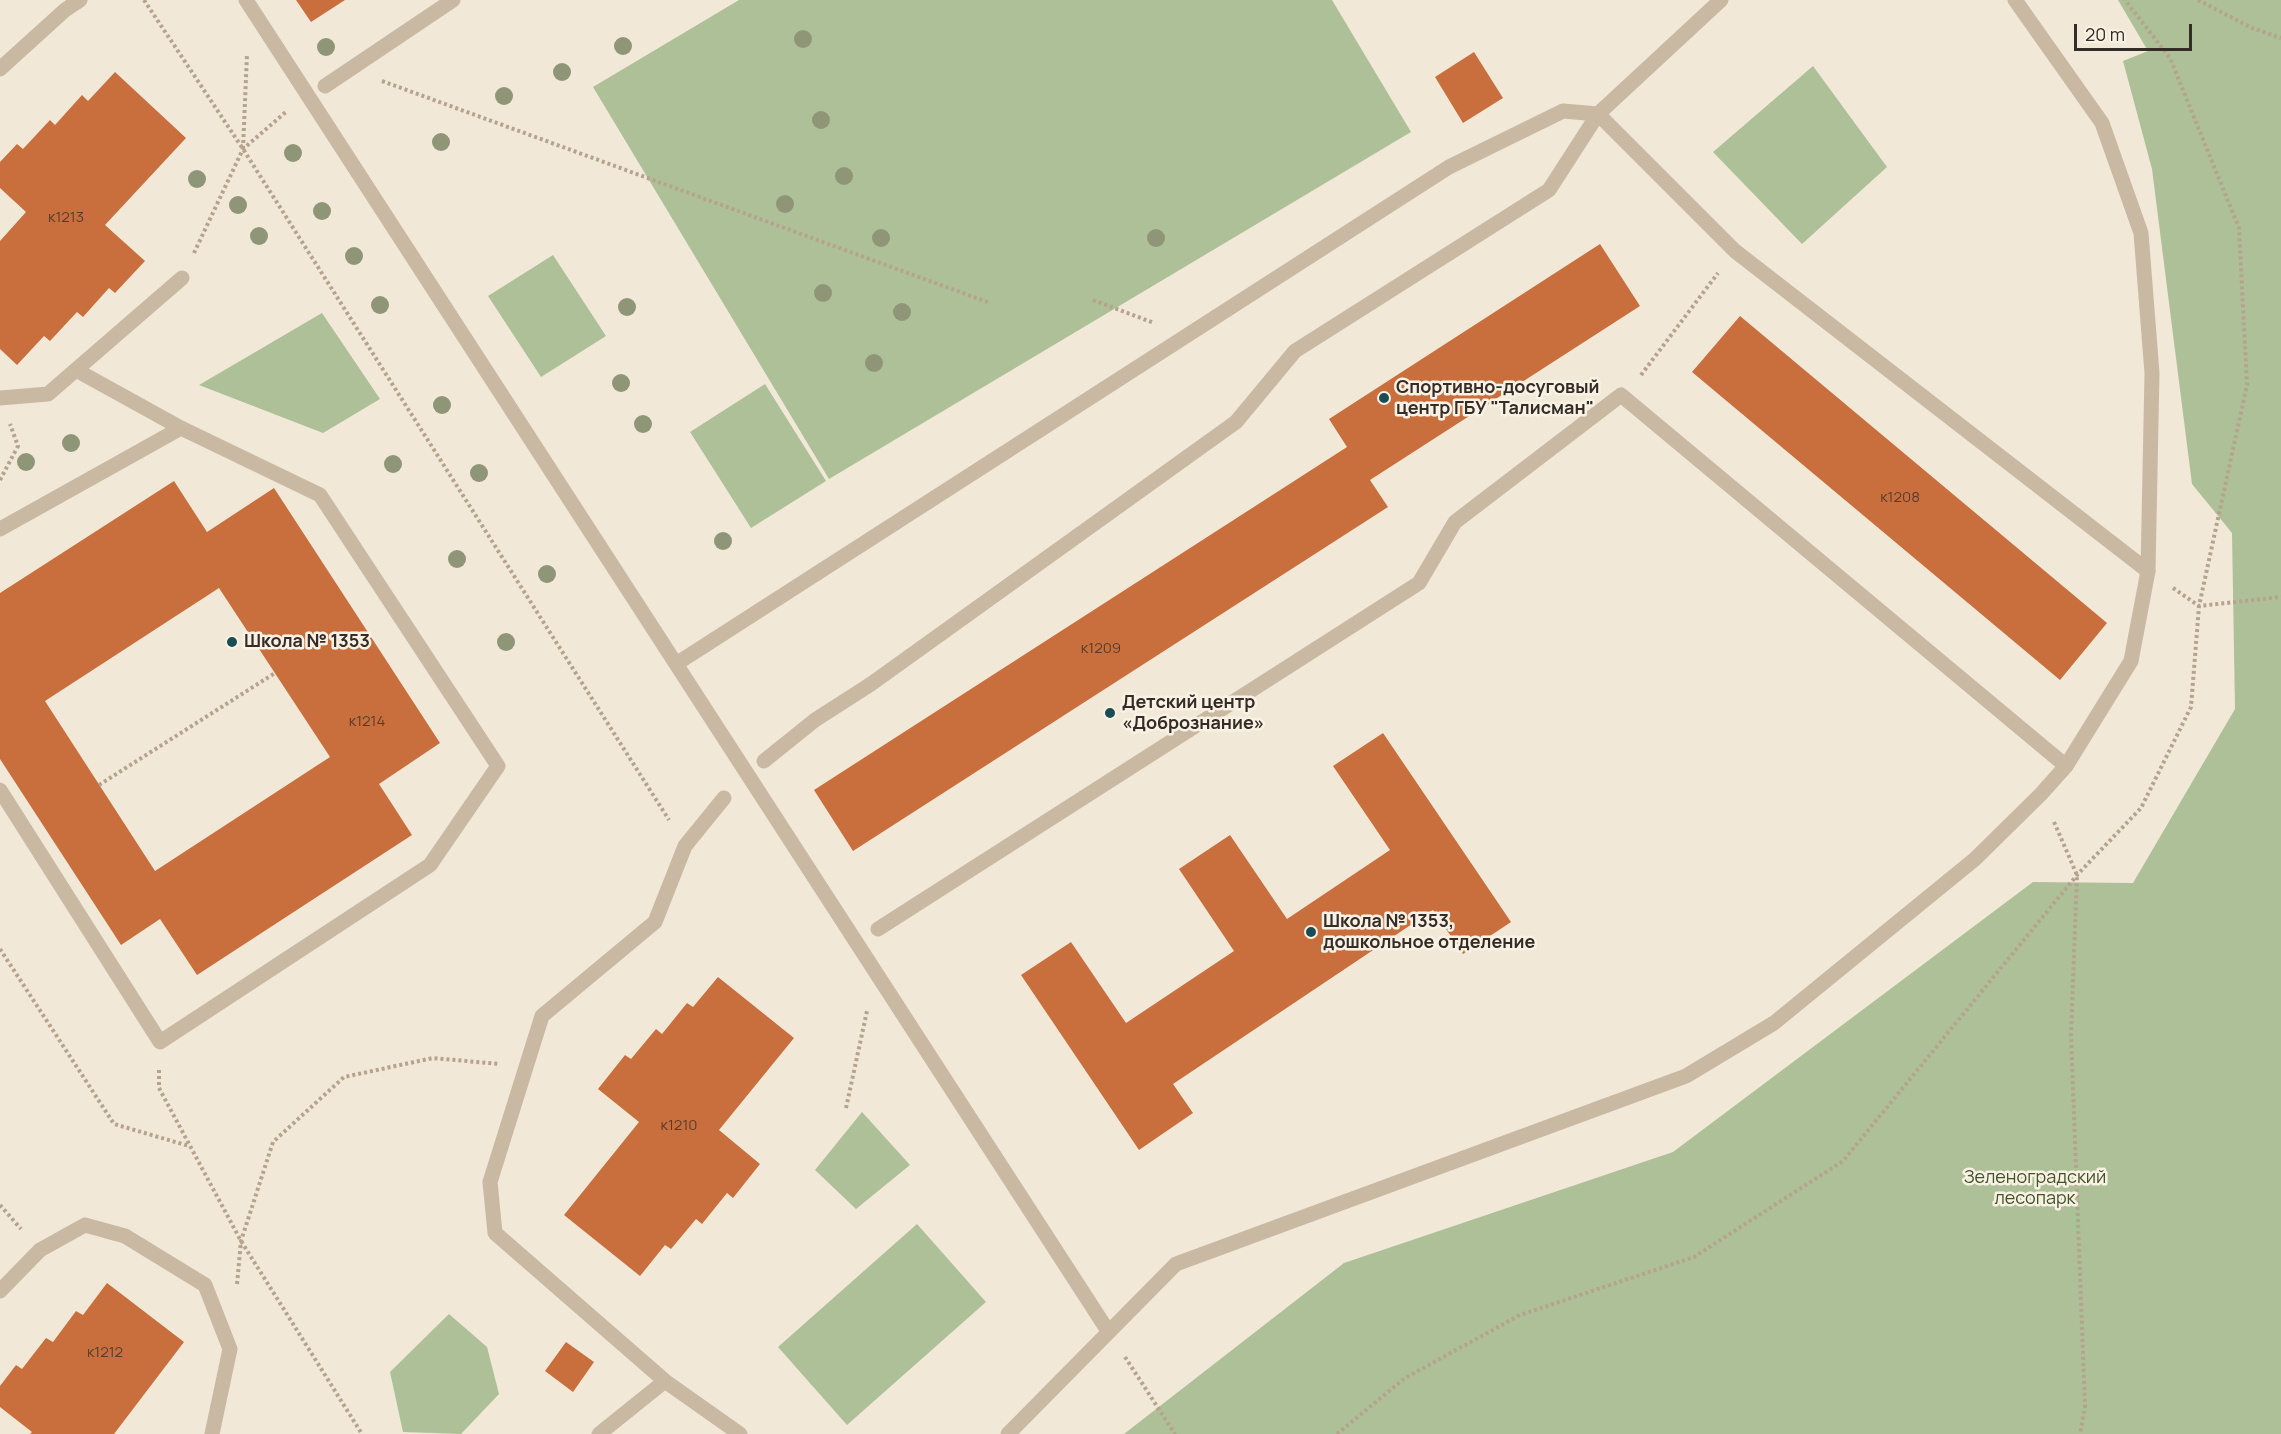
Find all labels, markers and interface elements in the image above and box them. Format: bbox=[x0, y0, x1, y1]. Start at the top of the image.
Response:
scale bar bbox=[2077, 12, 2196, 50]
text: 20 m bbox=[2085, 22, 2125, 46]
house number: к1213 bbox=[48, 209, 84, 227]
place label: Спортивно-досуговый центр ГБУ "Талисман" bbox=[1396, 377, 1599, 420]
marker: Спортивно-досуговый центр ГБУ "Талисман" bbox=[1377, 391, 1391, 405]
house number: к1208 bbox=[1880, 489, 1920, 507]
place label: Школа № 1353 bbox=[244, 631, 370, 653]
marker: Школа № 1353 bbox=[225, 635, 239, 649]
house number: к1209 bbox=[1081, 640, 1121, 658]
place label: Детский центр «Добрознание» bbox=[1122, 692, 1264, 734]
marker: Детский центр «Добрознание» bbox=[1103, 706, 1117, 720]
house number: к1214 bbox=[349, 713, 385, 731]
place label: Школа № 1353, дошкольное отделение bbox=[1323, 911, 1535, 954]
marker: Школа № 1353, дошкольное отделение bbox=[1304, 925, 1318, 939]
house number: к1210 bbox=[661, 1117, 697, 1135]
park label: Зеленоградский лесопарк bbox=[1964, 1167, 2106, 1210]
house number: к1212 bbox=[87, 1344, 123, 1362]

